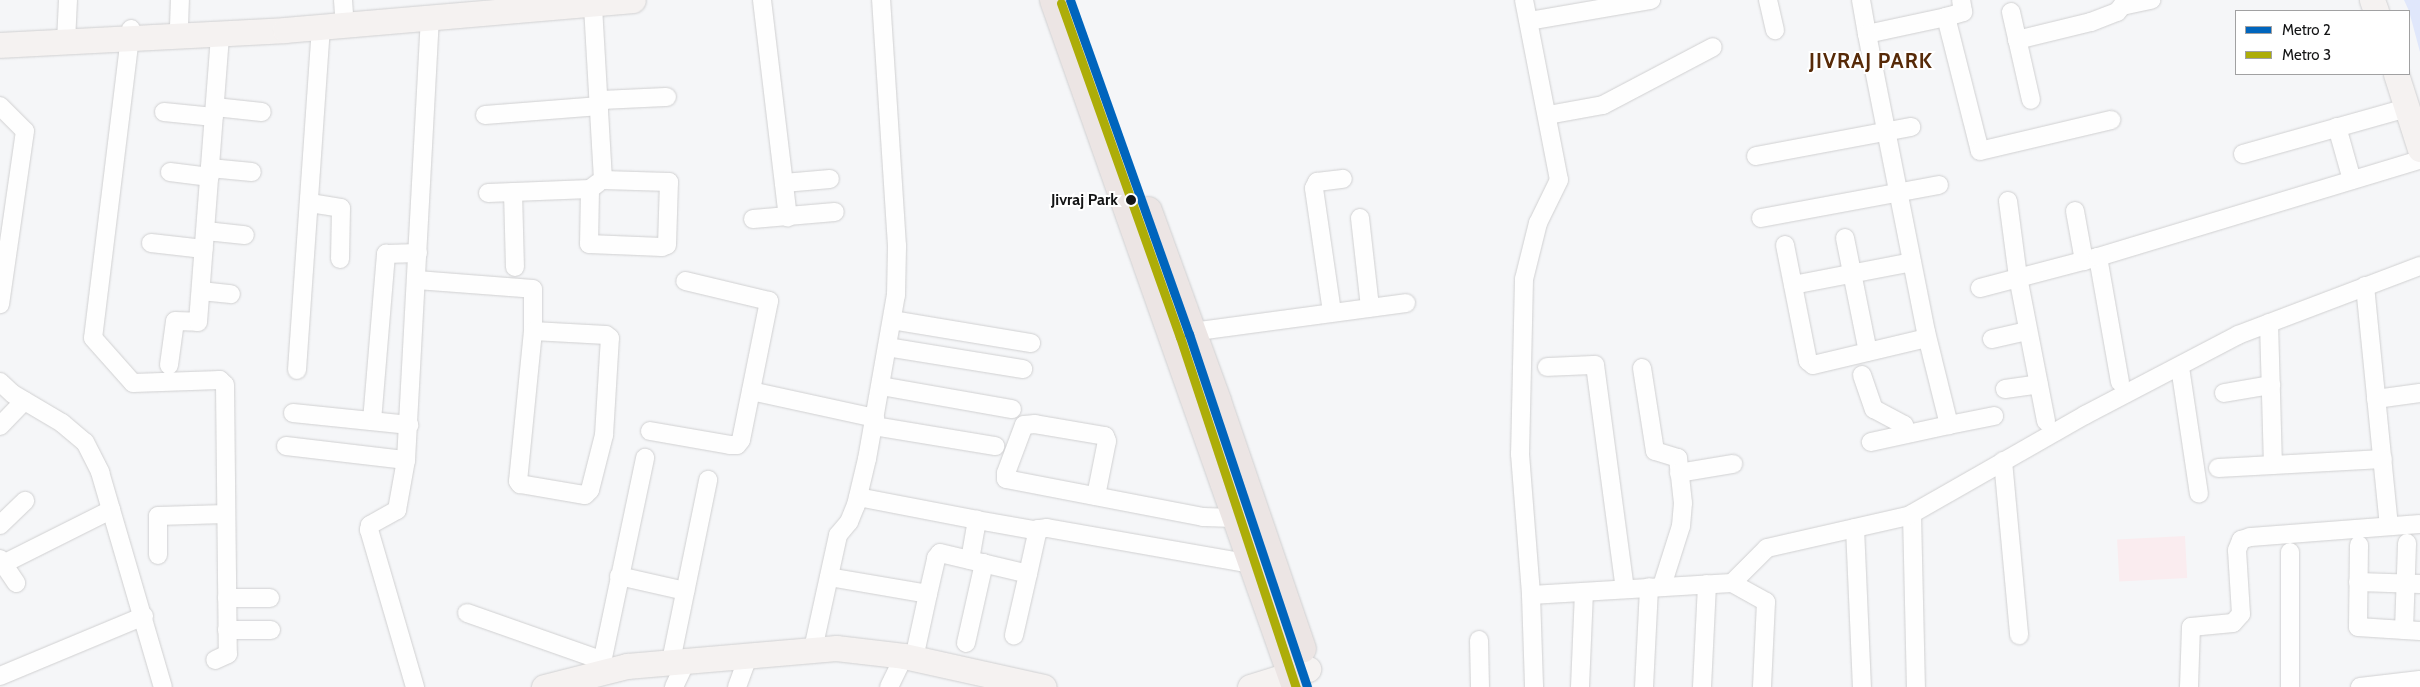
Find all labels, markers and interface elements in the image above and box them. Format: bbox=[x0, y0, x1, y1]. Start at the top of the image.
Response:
legend bbox=[2235, 10, 2410, 75]
text: Metro 2 bbox=[2282, 21, 2331, 39]
text: Metro 3 bbox=[2282, 46, 2331, 64]
district label: JIVRAJ PARK bbox=[1808, 48, 1934, 74]
place label: Jivraj Park bbox=[1051, 190, 1118, 210]
marker: Jivraj Park bbox=[1122, 191, 1140, 209]

